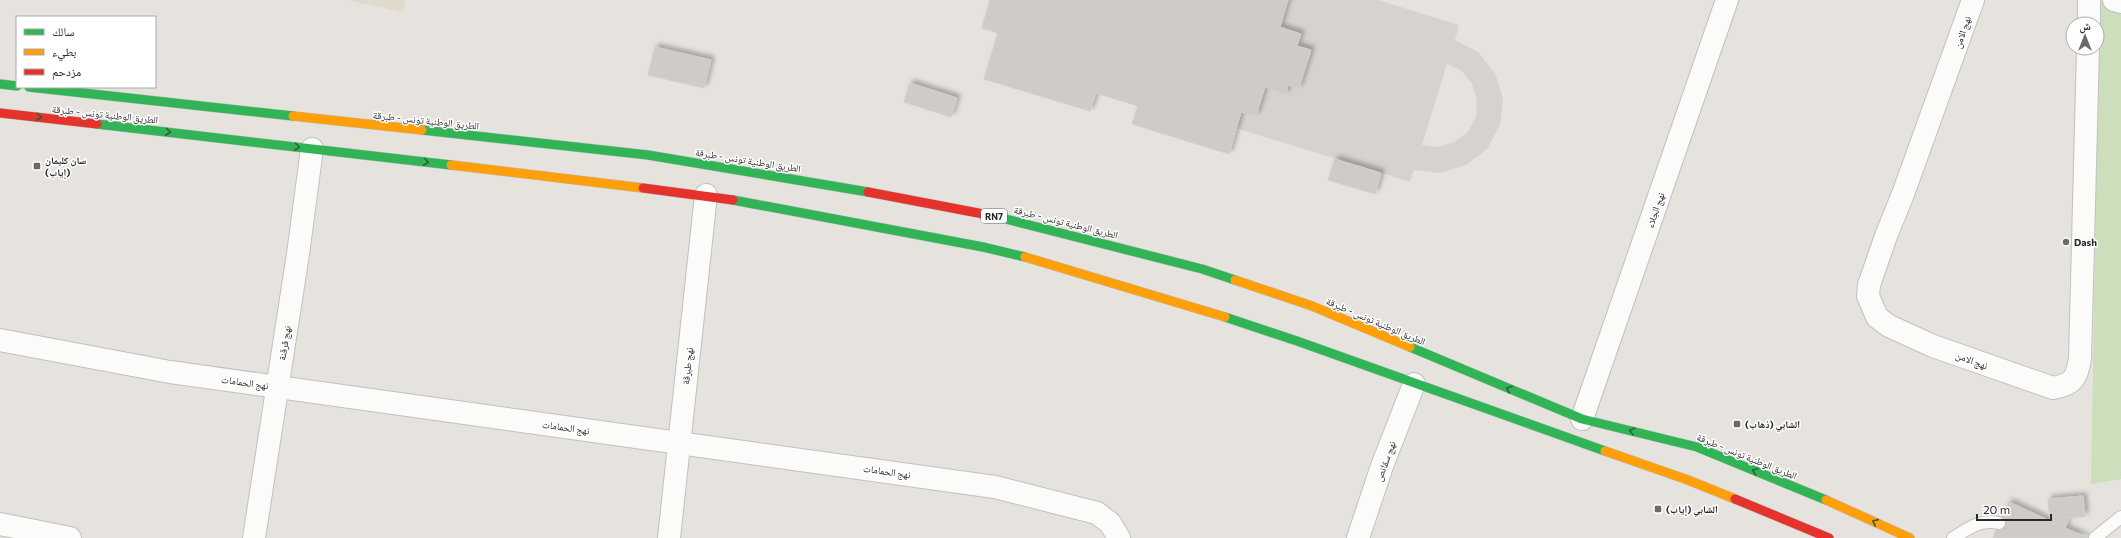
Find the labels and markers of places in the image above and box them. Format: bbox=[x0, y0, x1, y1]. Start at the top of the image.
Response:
place label: سان كليمان (إياب) bbox=[45, 154, 86, 180]
marker: سان كليمان (إياب) bbox=[32, 161, 42, 171]
place label: Dash bbox=[2074, 236, 2097, 248]
marker: Dash bbox=[2061, 237, 2071, 247]
place label: الشابي (ذهاب) bbox=[1745, 418, 1800, 432]
marker: الشابي (ذهاب) bbox=[1732, 419, 1742, 429]
place label: الشابي (إياب) bbox=[1666, 503, 1718, 517]
marker: الشابي (إياب) bbox=[1653, 504, 1663, 514]

